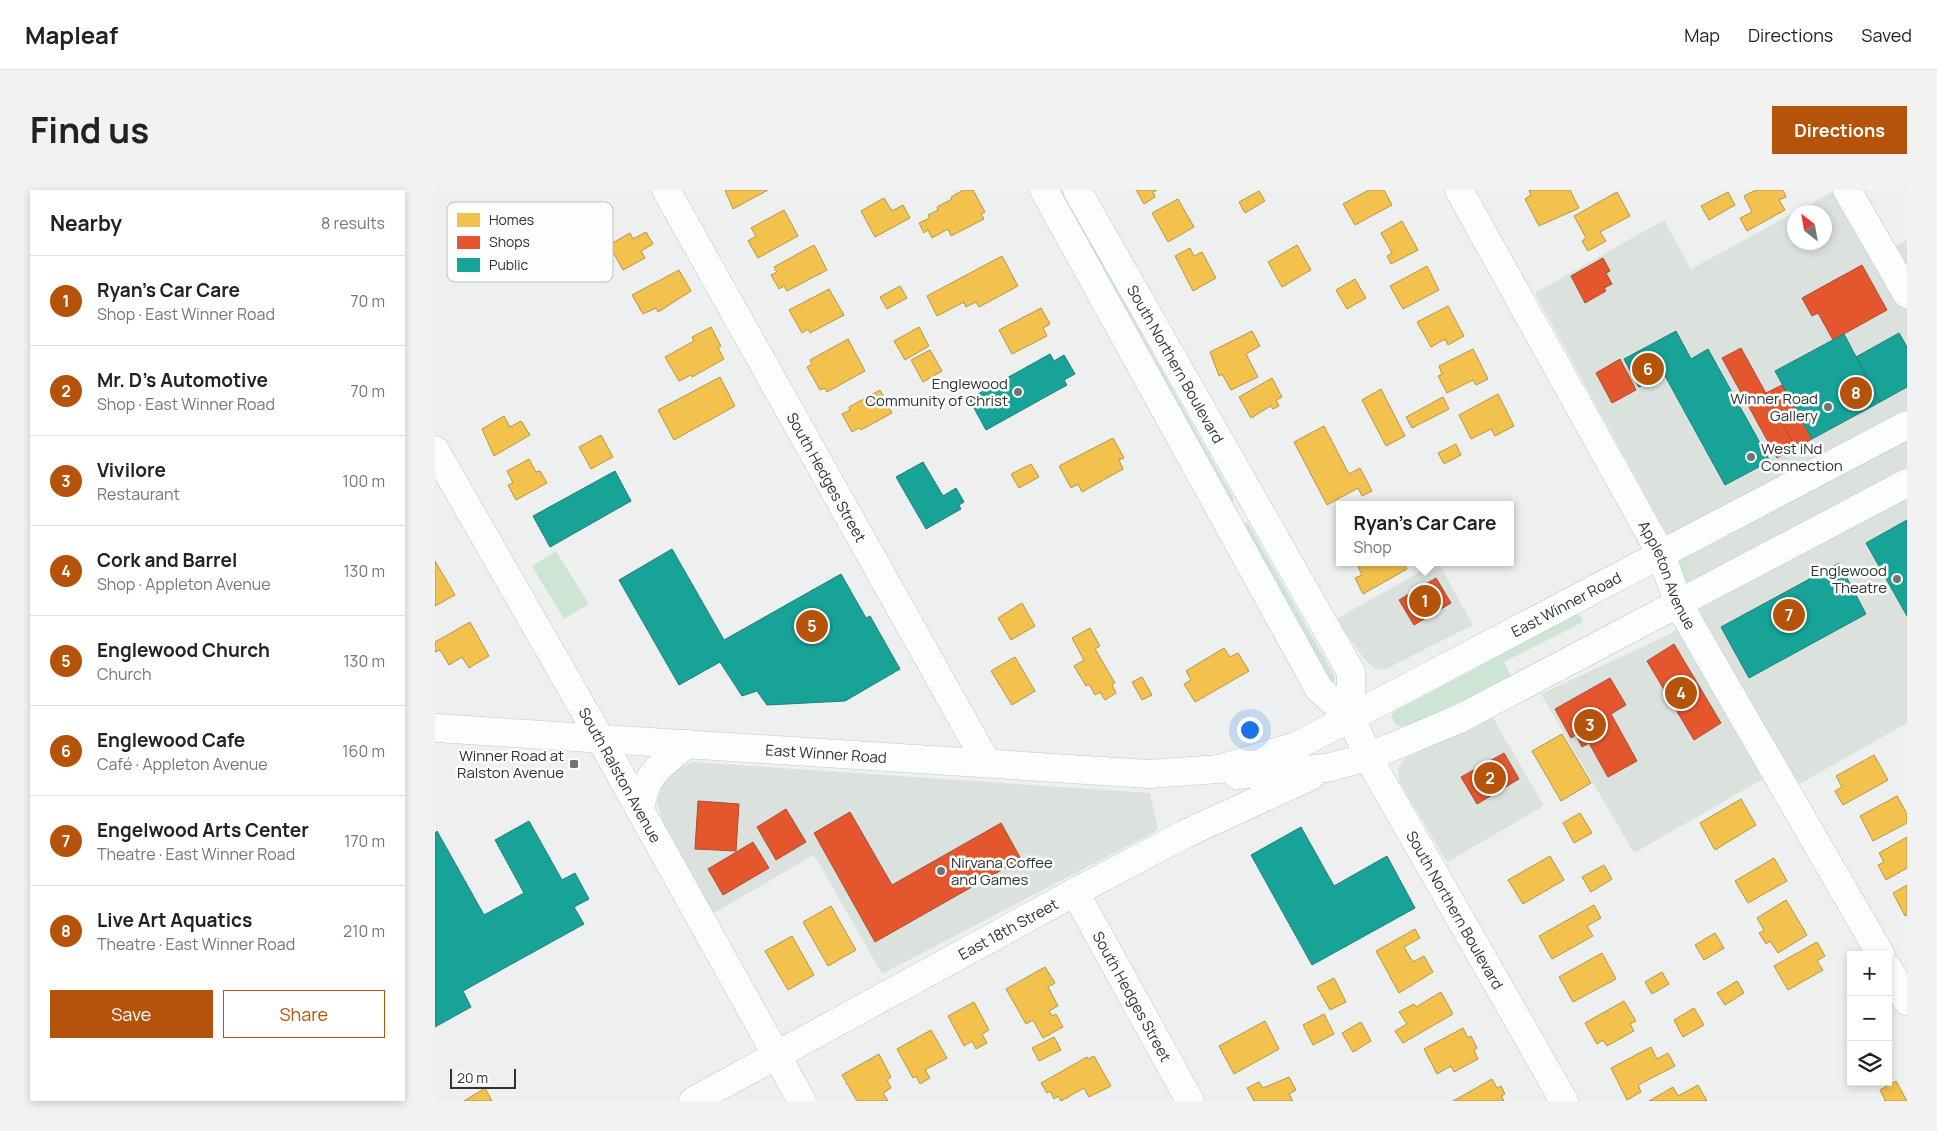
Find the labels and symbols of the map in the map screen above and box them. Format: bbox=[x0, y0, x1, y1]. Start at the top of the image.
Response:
legend bbox=[447, 202, 613, 282]
north arrow bbox=[1787, 205, 1832, 250]
text: Homes bbox=[489, 210, 534, 229]
text: Shops bbox=[489, 232, 530, 251]
text: Public bbox=[489, 255, 529, 274]
street label: South Northern Boulevard bbox=[1122, 281, 1229, 447]
pin: 6 bbox=[1632, 350, 1664, 388]
place label: Englewood Community of Christ bbox=[865, 373, 1008, 411]
pin: 8 bbox=[1840, 374, 1872, 412]
marker: Englewood Community of Christ bbox=[1012, 386, 1024, 398]
place label: Winner Road Gallery bbox=[1730, 388, 1818, 426]
marker: Winner Road Gallery bbox=[1822, 401, 1834, 413]
street label: South Hedges Street bbox=[782, 408, 872, 546]
place label: West iNd Connection bbox=[1761, 438, 1843, 476]
marker: West iNd Connection bbox=[1745, 451, 1757, 463]
street label: Appleton Avenue bbox=[1634, 517, 1701, 633]
place label: Englewood Theatre bbox=[1811, 560, 1887, 598]
street label: East Winner Road bbox=[1507, 567, 1625, 642]
marker: Englewood Theatre bbox=[1891, 573, 1903, 585]
pin: 1 bbox=[1409, 582, 1441, 620]
pin: 7 bbox=[1773, 596, 1805, 634]
pin: 5 bbox=[796, 607, 828, 645]
pin: 4 bbox=[1665, 674, 1697, 712]
street label: South Ralston Avenue bbox=[574, 703, 667, 847]
pin: 3 bbox=[1574, 706, 1606, 744]
your location bbox=[1237, 717, 1263, 743]
street label: East Winner Road bbox=[765, 739, 888, 768]
place label: Winner Road at Ralston Avenue bbox=[457, 745, 564, 783]
marker: Winner Road at Ralston Avenue bbox=[568, 758, 580, 770]
pin: 2 bbox=[1474, 759, 1506, 797]
street label: South Northern Boulevard bbox=[1402, 827, 1509, 993]
place label: Nirvana Coffee and Games bbox=[951, 852, 1053, 890]
marker: Nirvana Coffee and Games bbox=[935, 865, 947, 877]
street label: East 18th Street bbox=[954, 893, 1061, 964]
street label: South Hedges Street bbox=[1088, 927, 1177, 1065]
scale bar bbox=[450, 1066, 516, 1089]

